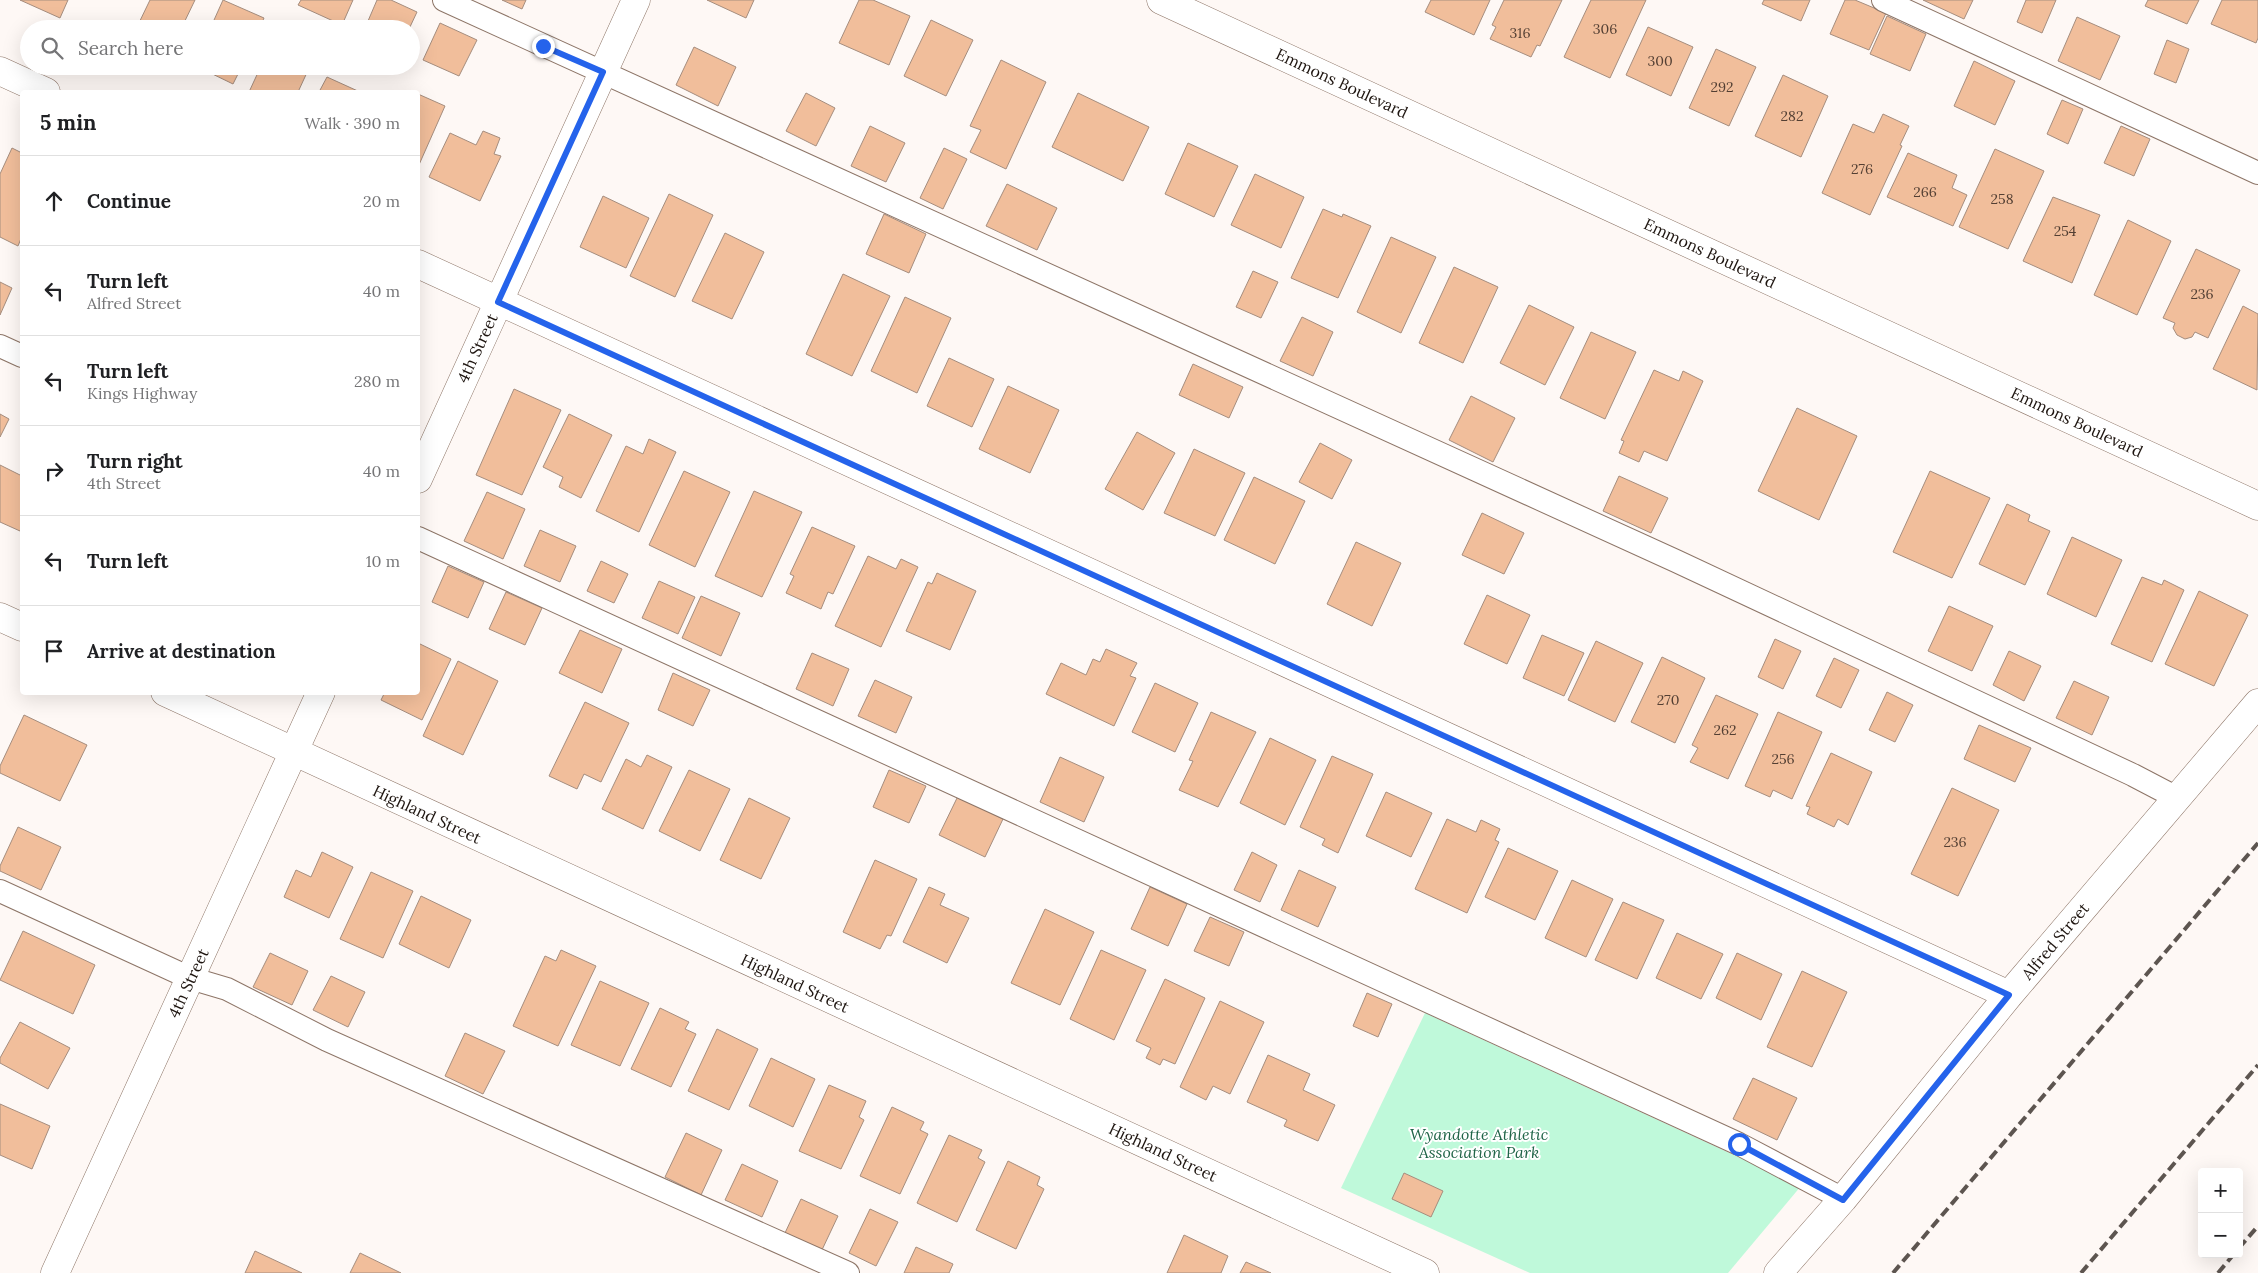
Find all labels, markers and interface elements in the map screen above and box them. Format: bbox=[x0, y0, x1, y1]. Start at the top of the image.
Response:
search box bbox=[20, 20, 420, 75]
house number: 306 bbox=[1593, 20, 1617, 38]
house number: 316 bbox=[1510, 24, 1531, 42]
icon: search bbox=[38, 34, 66, 62]
route end bbox=[532, 35, 555, 58]
text: Search here bbox=[78, 36, 184, 60]
street label: Emmons Boulevard bbox=[1273, 44, 1412, 123]
house number: 300 bbox=[1647, 52, 1673, 70]
house number: 292 bbox=[1710, 78, 1734, 96]
house number: 282 bbox=[1781, 107, 1803, 125]
text: 5 min bbox=[40, 109, 96, 136]
text: Walk · 390 m bbox=[304, 113, 400, 133]
house number: 276 bbox=[1851, 160, 1873, 178]
house number: 266 bbox=[1913, 183, 1937, 201]
icon: ahead bbox=[40, 187, 68, 215]
text: Continue bbox=[87, 189, 171, 213]
house number: 258 bbox=[1990, 190, 2014, 208]
text: 20 m bbox=[363, 191, 400, 211]
street label: Emmons Boulevard bbox=[1641, 214, 1780, 293]
house number: 254 bbox=[2054, 222, 2077, 240]
text: Turn left bbox=[87, 269, 168, 293]
icon: left bbox=[40, 277, 68, 305]
text: 40 m bbox=[363, 281, 400, 301]
house number: 236 bbox=[2190, 285, 2214, 303]
text: Alfred Street bbox=[87, 293, 181, 313]
street label: 4th Street bbox=[452, 310, 502, 386]
text: Turn left bbox=[87, 359, 168, 383]
icon: left bbox=[40, 367, 68, 395]
text: 280 m bbox=[354, 371, 400, 391]
text: Kings Highway bbox=[87, 383, 197, 403]
street label: Emmons Boulevard bbox=[2008, 383, 2147, 462]
text: Turn right bbox=[87, 449, 183, 473]
icon: right bbox=[40, 457, 68, 485]
text: 40 m bbox=[363, 461, 400, 481]
text: 4th Street bbox=[87, 473, 161, 493]
icon: left bbox=[40, 547, 68, 575]
text: Turn left bbox=[87, 549, 168, 573]
text: 10 m bbox=[366, 551, 400, 571]
icon: arrive bbox=[40, 637, 68, 665]
text: Arrive at destination bbox=[87, 639, 276, 663]
house number: 270 bbox=[1657, 691, 1679, 709]
house number: 262 bbox=[1713, 721, 1737, 739]
house number: 256 bbox=[1771, 750, 1795, 768]
street label: Highland Street bbox=[370, 780, 485, 848]
house number: 236 bbox=[1943, 833, 1967, 851]
street label: Alfred Street bbox=[2016, 898, 2093, 984]
street label: 4th Street bbox=[163, 945, 213, 1021]
street label: Highland Street bbox=[738, 949, 853, 1017]
street label: Highland Street bbox=[1106, 1118, 1221, 1186]
park label: Wyandotte Athletic Association Park bbox=[1410, 1124, 1548, 1162]
route start bbox=[1728, 1133, 1751, 1156]
map controls bbox=[2198, 1168, 2243, 1258]
button: + bbox=[2198, 1168, 2243, 1213]
button: − bbox=[2198, 1213, 2243, 1258]

